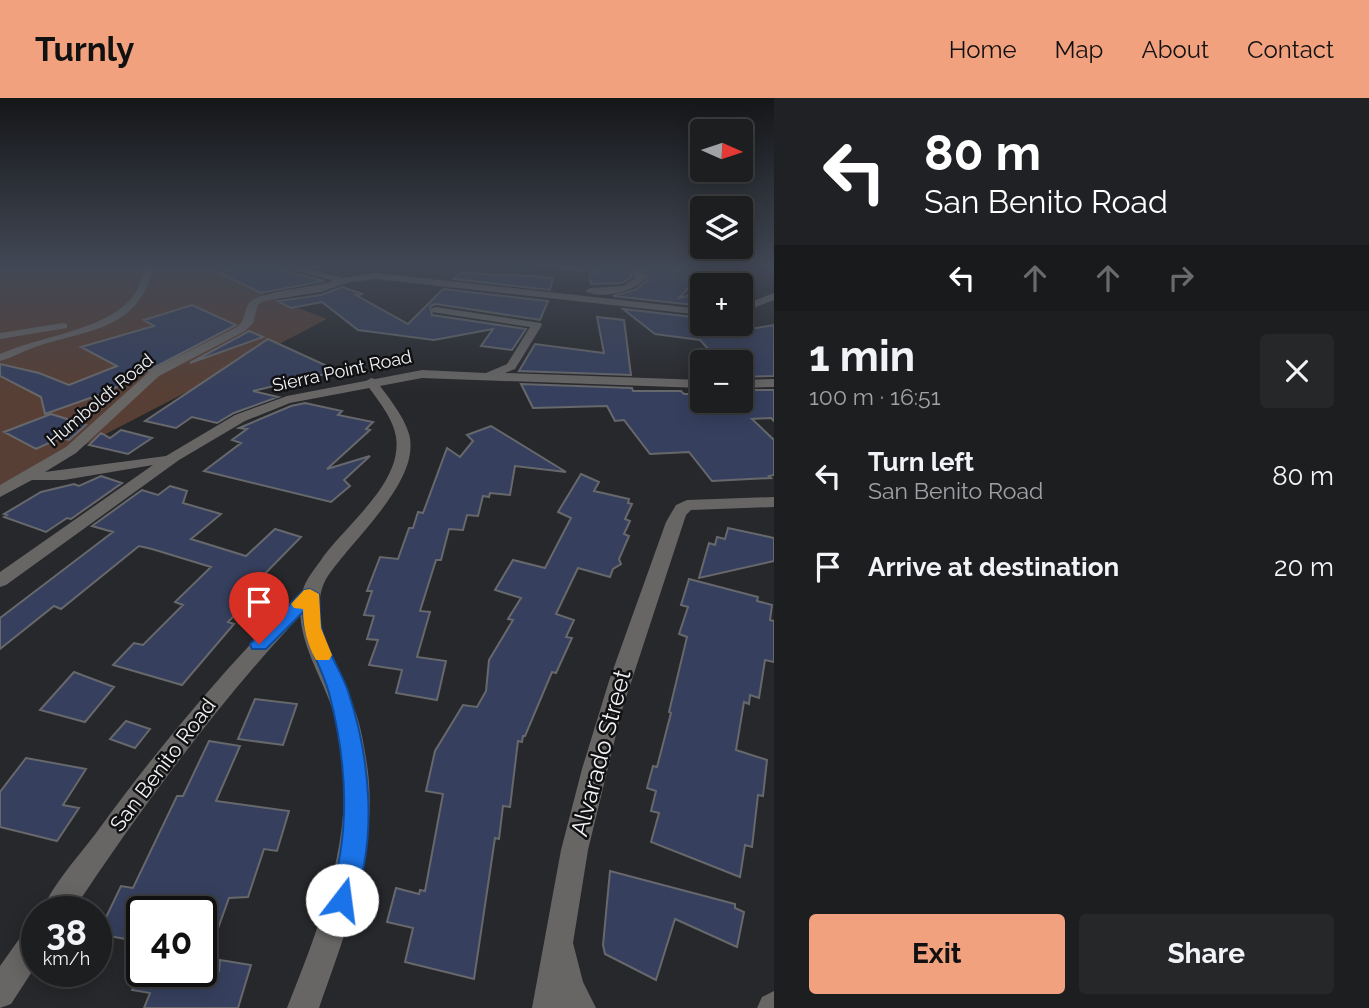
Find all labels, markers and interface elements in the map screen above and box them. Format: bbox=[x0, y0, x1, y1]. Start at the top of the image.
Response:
text: Turnly bbox=[35, 30, 134, 69]
text: Home bbox=[949, 35, 1017, 64]
text: Map bbox=[1055, 35, 1103, 64]
text: About bbox=[1141, 35, 1209, 64]
text: Contact bbox=[1247, 35, 1334, 64]
north arrow bbox=[690, 119, 752, 182]
map controls bbox=[690, 119, 753, 413]
text: 80 m bbox=[924, 124, 1041, 181]
icon: left bbox=[809, 126, 900, 217]
text: San Benito Road bbox=[924, 183, 1168, 220]
button: layers bbox=[690, 196, 753, 259]
icon: left bbox=[943, 259, 981, 297]
icon: ahead bbox=[1016, 259, 1054, 297]
icon: ahead bbox=[1089, 259, 1127, 297]
icon: right bbox=[1162, 259, 1200, 297]
button: + bbox=[690, 273, 753, 336]
text: 1 min bbox=[809, 332, 915, 381]
button: close bbox=[1260, 334, 1334, 408]
street label: Sierra Point Road bbox=[270, 345, 414, 396]
street label: Humboldt Road bbox=[42, 349, 157, 450]
button: − bbox=[690, 350, 753, 413]
text: 100 m · 16:51 bbox=[809, 383, 941, 410]
text: Turn left bbox=[868, 447, 974, 477]
icon: left bbox=[809, 457, 847, 495]
text: 80 m bbox=[1272, 461, 1334, 491]
text: San Benito Road bbox=[868, 477, 1043, 504]
icon: arrive bbox=[809, 548, 847, 586]
text: Arrive at destination bbox=[868, 552, 1119, 582]
text: 20 m bbox=[1274, 552, 1334, 582]
pin bbox=[229, 572, 289, 644]
icon: arrive bbox=[240, 583, 278, 621]
street label: Alvarado Street bbox=[564, 666, 637, 839]
street label: San Benito Road bbox=[104, 693, 221, 836]
position arrow bbox=[305, 863, 379, 937]
speed limit sign: 40 bbox=[126, 896, 217, 987]
text: 38 bbox=[46, 912, 87, 953]
button: Exit bbox=[809, 914, 1065, 994]
button: Share bbox=[1079, 914, 1334, 994]
text: km/h bbox=[43, 948, 90, 969]

